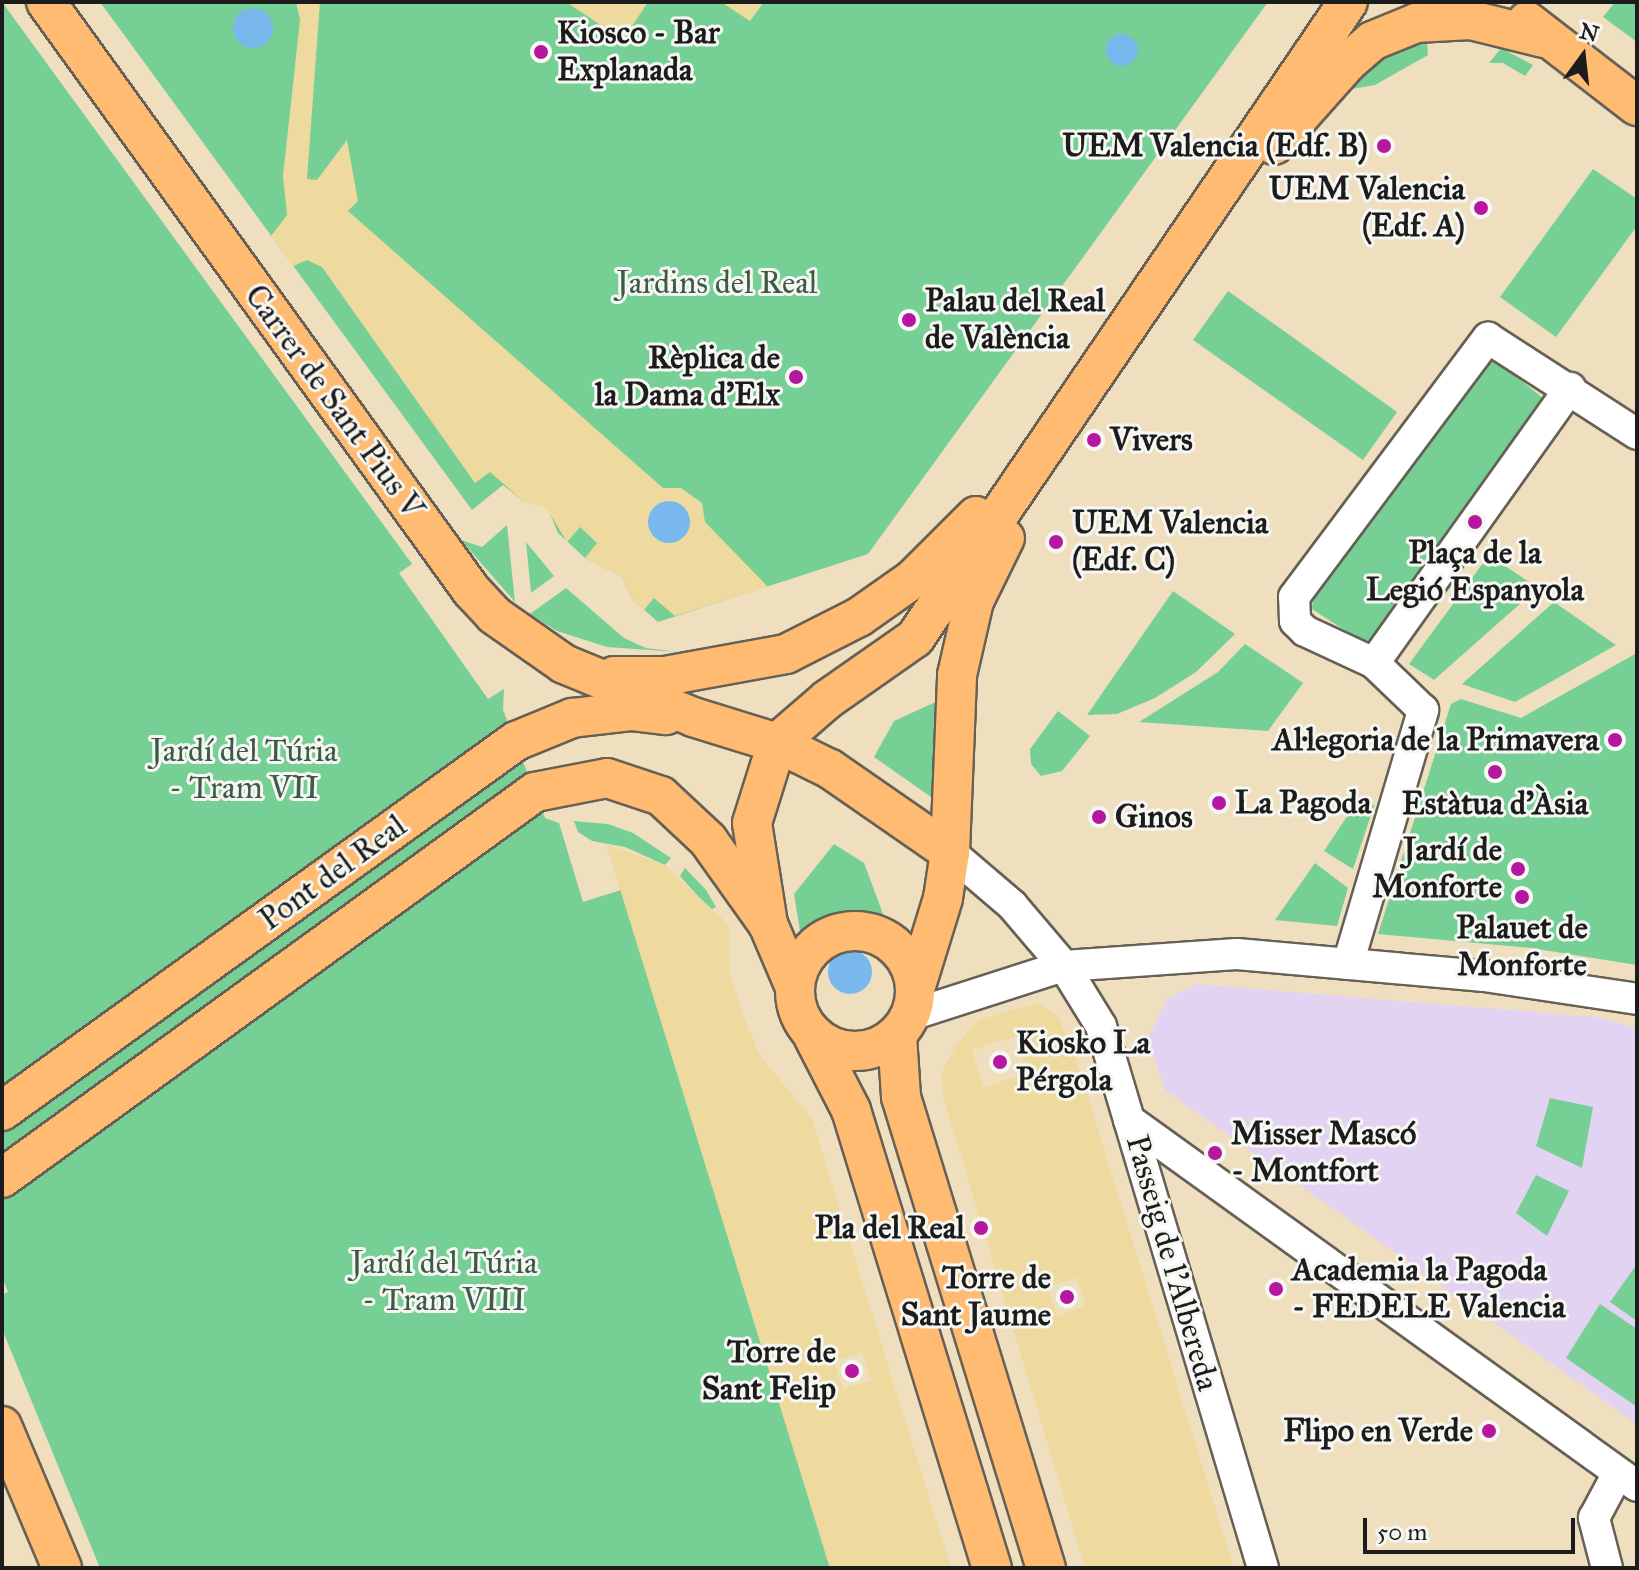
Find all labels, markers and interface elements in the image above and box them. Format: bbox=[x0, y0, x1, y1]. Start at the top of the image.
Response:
place label: Kiosco - Bar Explanada bbox=[557, 15, 720, 90]
north arrow bbox=[1543, 16, 1623, 96]
text: N bbox=[1577, 17, 1602, 48]
marker: Kiosco - Bar Explanada bbox=[532, 43, 550, 61]
place label: UEM Valencia (Edf. B) bbox=[1062, 127, 1368, 165]
marker: UEM Valencia (Edf. B) bbox=[1375, 137, 1393, 155]
place label: UEM Valencia (Edf. A) bbox=[1269, 171, 1465, 246]
marker: UEM Valencia (Edf. A) bbox=[1472, 199, 1490, 217]
park label: Jardins del Real bbox=[616, 264, 818, 302]
street label: Carrer de Sant Pius V bbox=[236, 278, 432, 526]
place label: Palau del Real de València bbox=[925, 283, 1105, 358]
marker: Palau del Real de València bbox=[900, 311, 918, 329]
place label: Rèplica de la Dama d'Elx bbox=[595, 340, 780, 415]
marker: Rèplica de la Dama d'Elx bbox=[787, 368, 805, 386]
place label: Vivers bbox=[1110, 421, 1193, 459]
marker: Vivers bbox=[1085, 431, 1103, 449]
place label: UEM Valencia (Edf. C) bbox=[1072, 505, 1268, 580]
marker: Plaça de la Legió Espanyola bbox=[1466, 513, 1484, 531]
marker: UEM Valencia (Edf. C) bbox=[1047, 533, 1065, 551]
place label: Plaça de la Legió Espanyola bbox=[1366, 535, 1584, 610]
place label: Al·legoria de la Primavera bbox=[1273, 721, 1599, 759]
marker: Al·legoria de la Primavera bbox=[1606, 731, 1624, 749]
park label: Jardí del Túria - Tram VII bbox=[150, 733, 338, 808]
marker: Estàtua d'Àsia bbox=[1486, 763, 1504, 781]
place label: La Pagoda bbox=[1235, 784, 1371, 822]
place label: Estàtua d'Àsia bbox=[1402, 785, 1588, 823]
marker: La Pagoda bbox=[1210, 794, 1228, 812]
place label: Ginos bbox=[1115, 798, 1193, 836]
street label: Pont del Real bbox=[252, 807, 414, 939]
marker: Ginos bbox=[1090, 808, 1108, 826]
place label: Jardí de Monforte bbox=[1372, 832, 1502, 907]
marker: Jardí de Monforte bbox=[1509, 860, 1527, 878]
marker: Palauet de Monforte bbox=[1513, 888, 1531, 906]
place label: Palauet de Monforte bbox=[1456, 910, 1588, 985]
place label: Kiosko La Pérgola bbox=[1016, 1025, 1150, 1100]
marker: Kiosko La Pérgola bbox=[991, 1053, 1009, 1071]
place label: Misser Mascó - Montfort bbox=[1231, 1116, 1416, 1191]
street label: Passeig de l'Albereda bbox=[1117, 1131, 1227, 1395]
marker: Misser Mascó - Montfort bbox=[1206, 1144, 1224, 1162]
place label: Pla del Real bbox=[815, 1209, 965, 1247]
marker: Pla del Real bbox=[972, 1219, 990, 1237]
park label: Jardí del Túria - Tram VIII bbox=[350, 1245, 538, 1320]
place label: Academia la Pagoda - FEDELE Valencia bbox=[1292, 1252, 1565, 1327]
place label: Torre de Sant Jaume bbox=[901, 1260, 1051, 1335]
marker: Academia la Pagoda - FEDELE Valencia bbox=[1267, 1280, 1285, 1298]
marker: Torre de Sant Jaume bbox=[1058, 1288, 1076, 1306]
place label: Torre de Sant Felip bbox=[702, 1334, 836, 1409]
marker: Torre de Sant Felip bbox=[843, 1362, 861, 1380]
place label: Flipo en Verde bbox=[1283, 1412, 1473, 1450]
marker: Flipo en Verde bbox=[1480, 1422, 1498, 1440]
scale bar bbox=[1367, 1502, 1579, 1552]
text: 50 m bbox=[1377, 1517, 1427, 1547]

